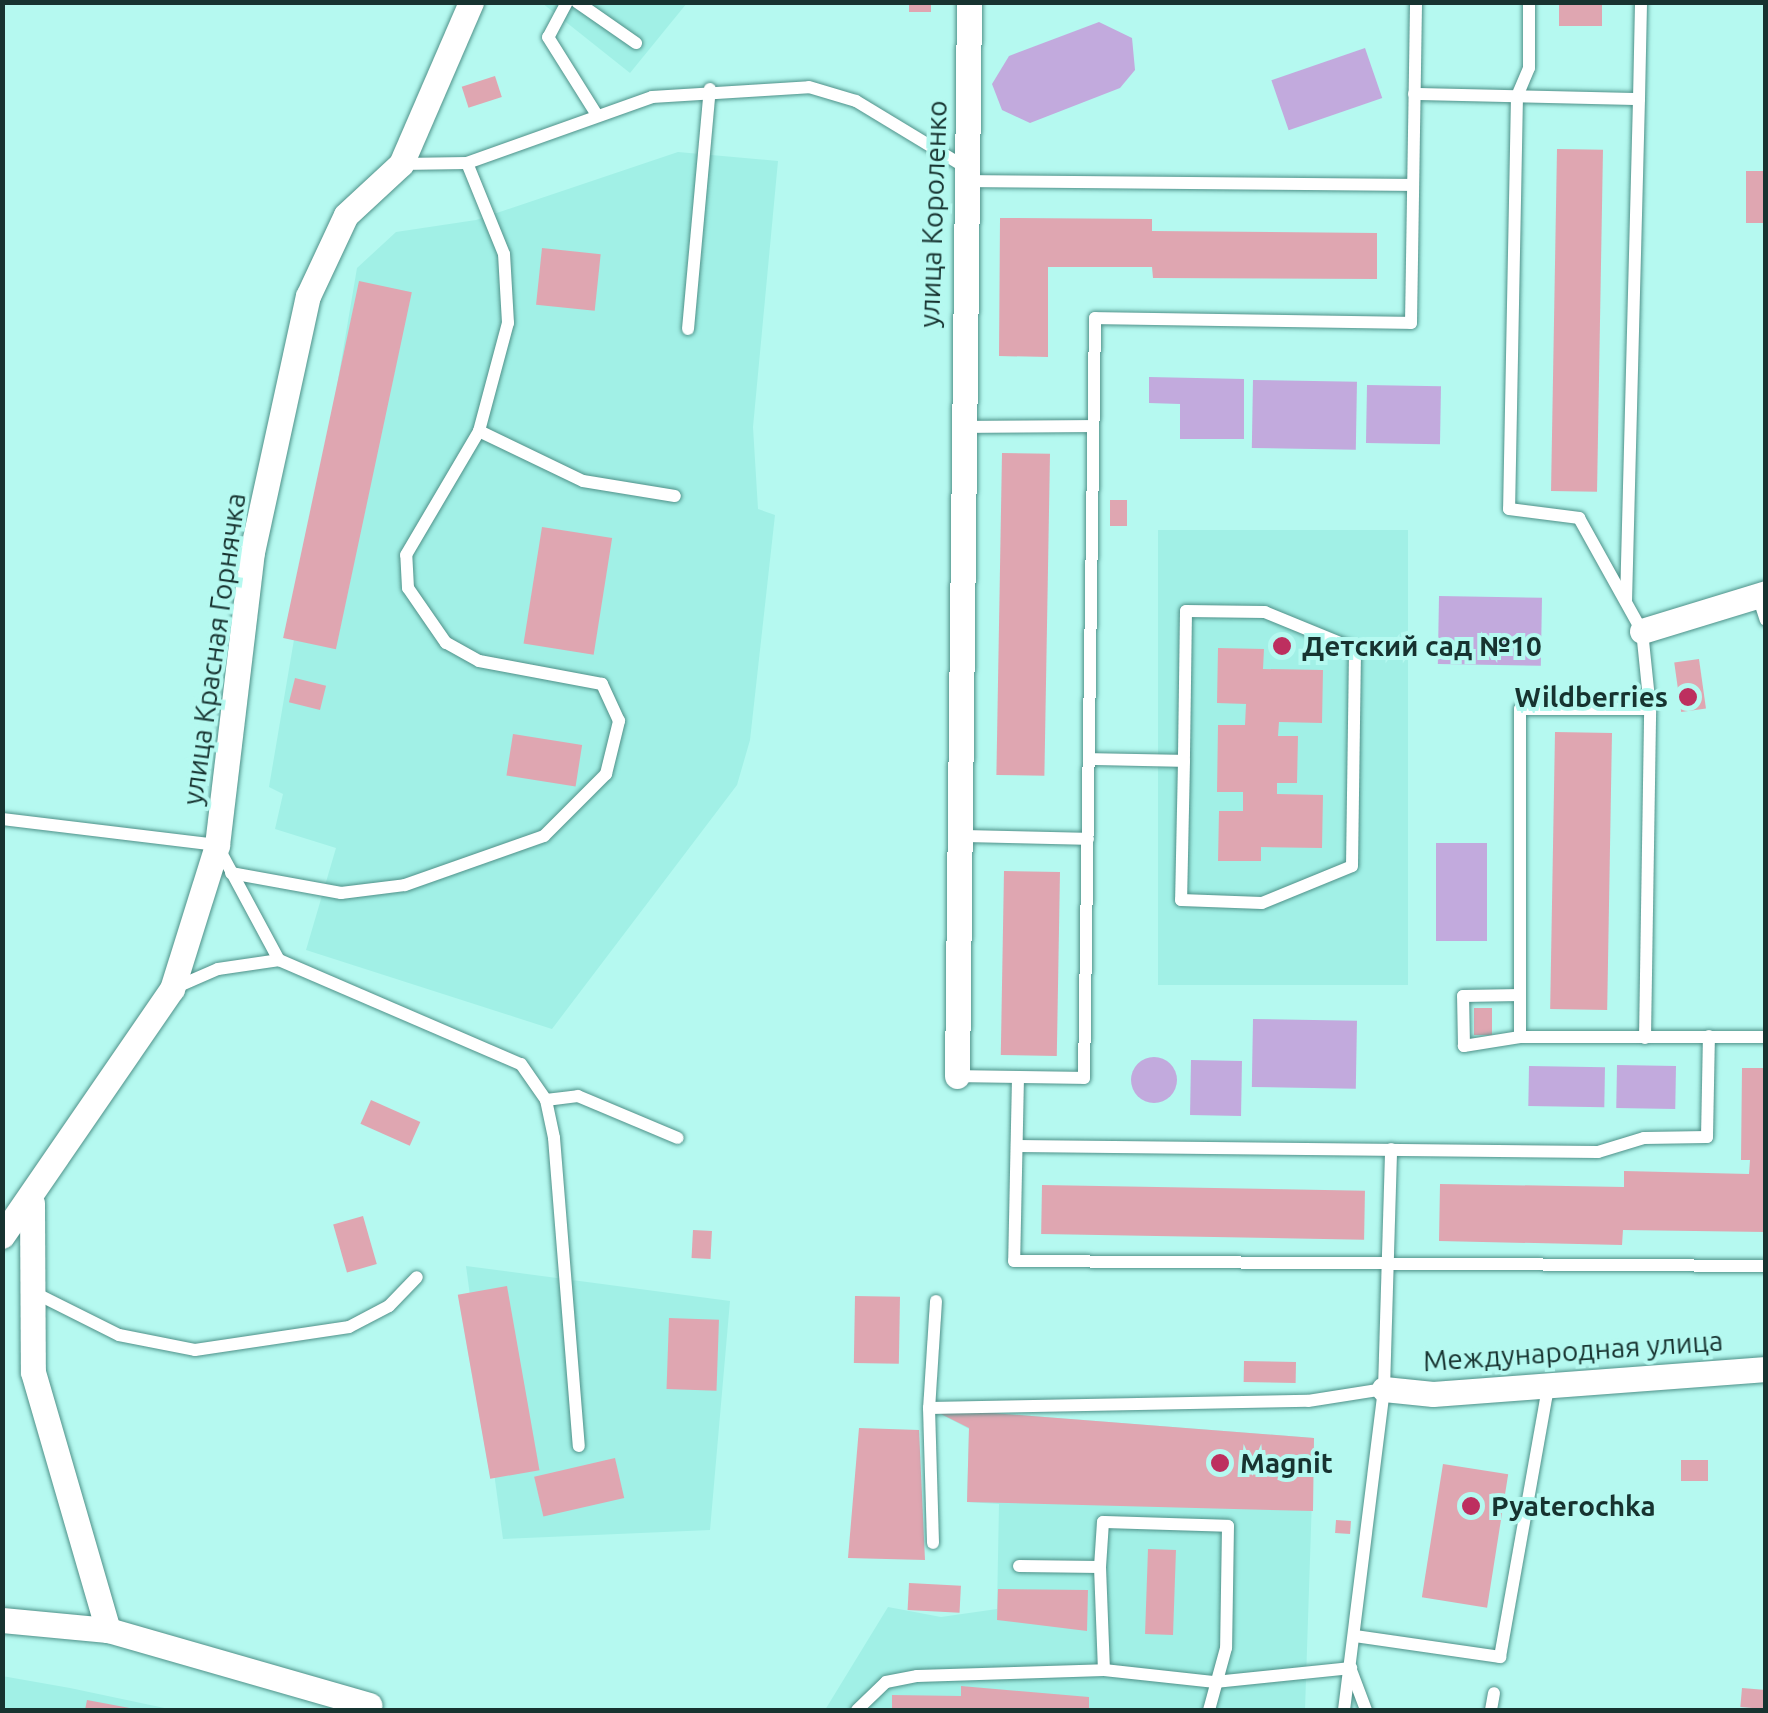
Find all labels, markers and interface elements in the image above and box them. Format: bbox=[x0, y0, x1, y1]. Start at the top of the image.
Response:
street label: улица Короленко bbox=[912, 100, 954, 328]
street label: улица Красная Горнячка bbox=[175, 491, 253, 807]
place label: Детский сад №10 bbox=[1302, 629, 1542, 663]
marker: Детский сад №10 bbox=[1271, 635, 1293, 657]
place label: Wildberries bbox=[1514, 680, 1668, 714]
marker: Wildberries bbox=[1677, 686, 1699, 708]
street label: Международная улица bbox=[1422, 1324, 1724, 1378]
place label: Magnit bbox=[1240, 1446, 1333, 1480]
marker: Magnit bbox=[1209, 1452, 1231, 1474]
place label: Pyaterochka bbox=[1491, 1489, 1656, 1523]
marker: Pyaterochka bbox=[1460, 1495, 1482, 1517]

